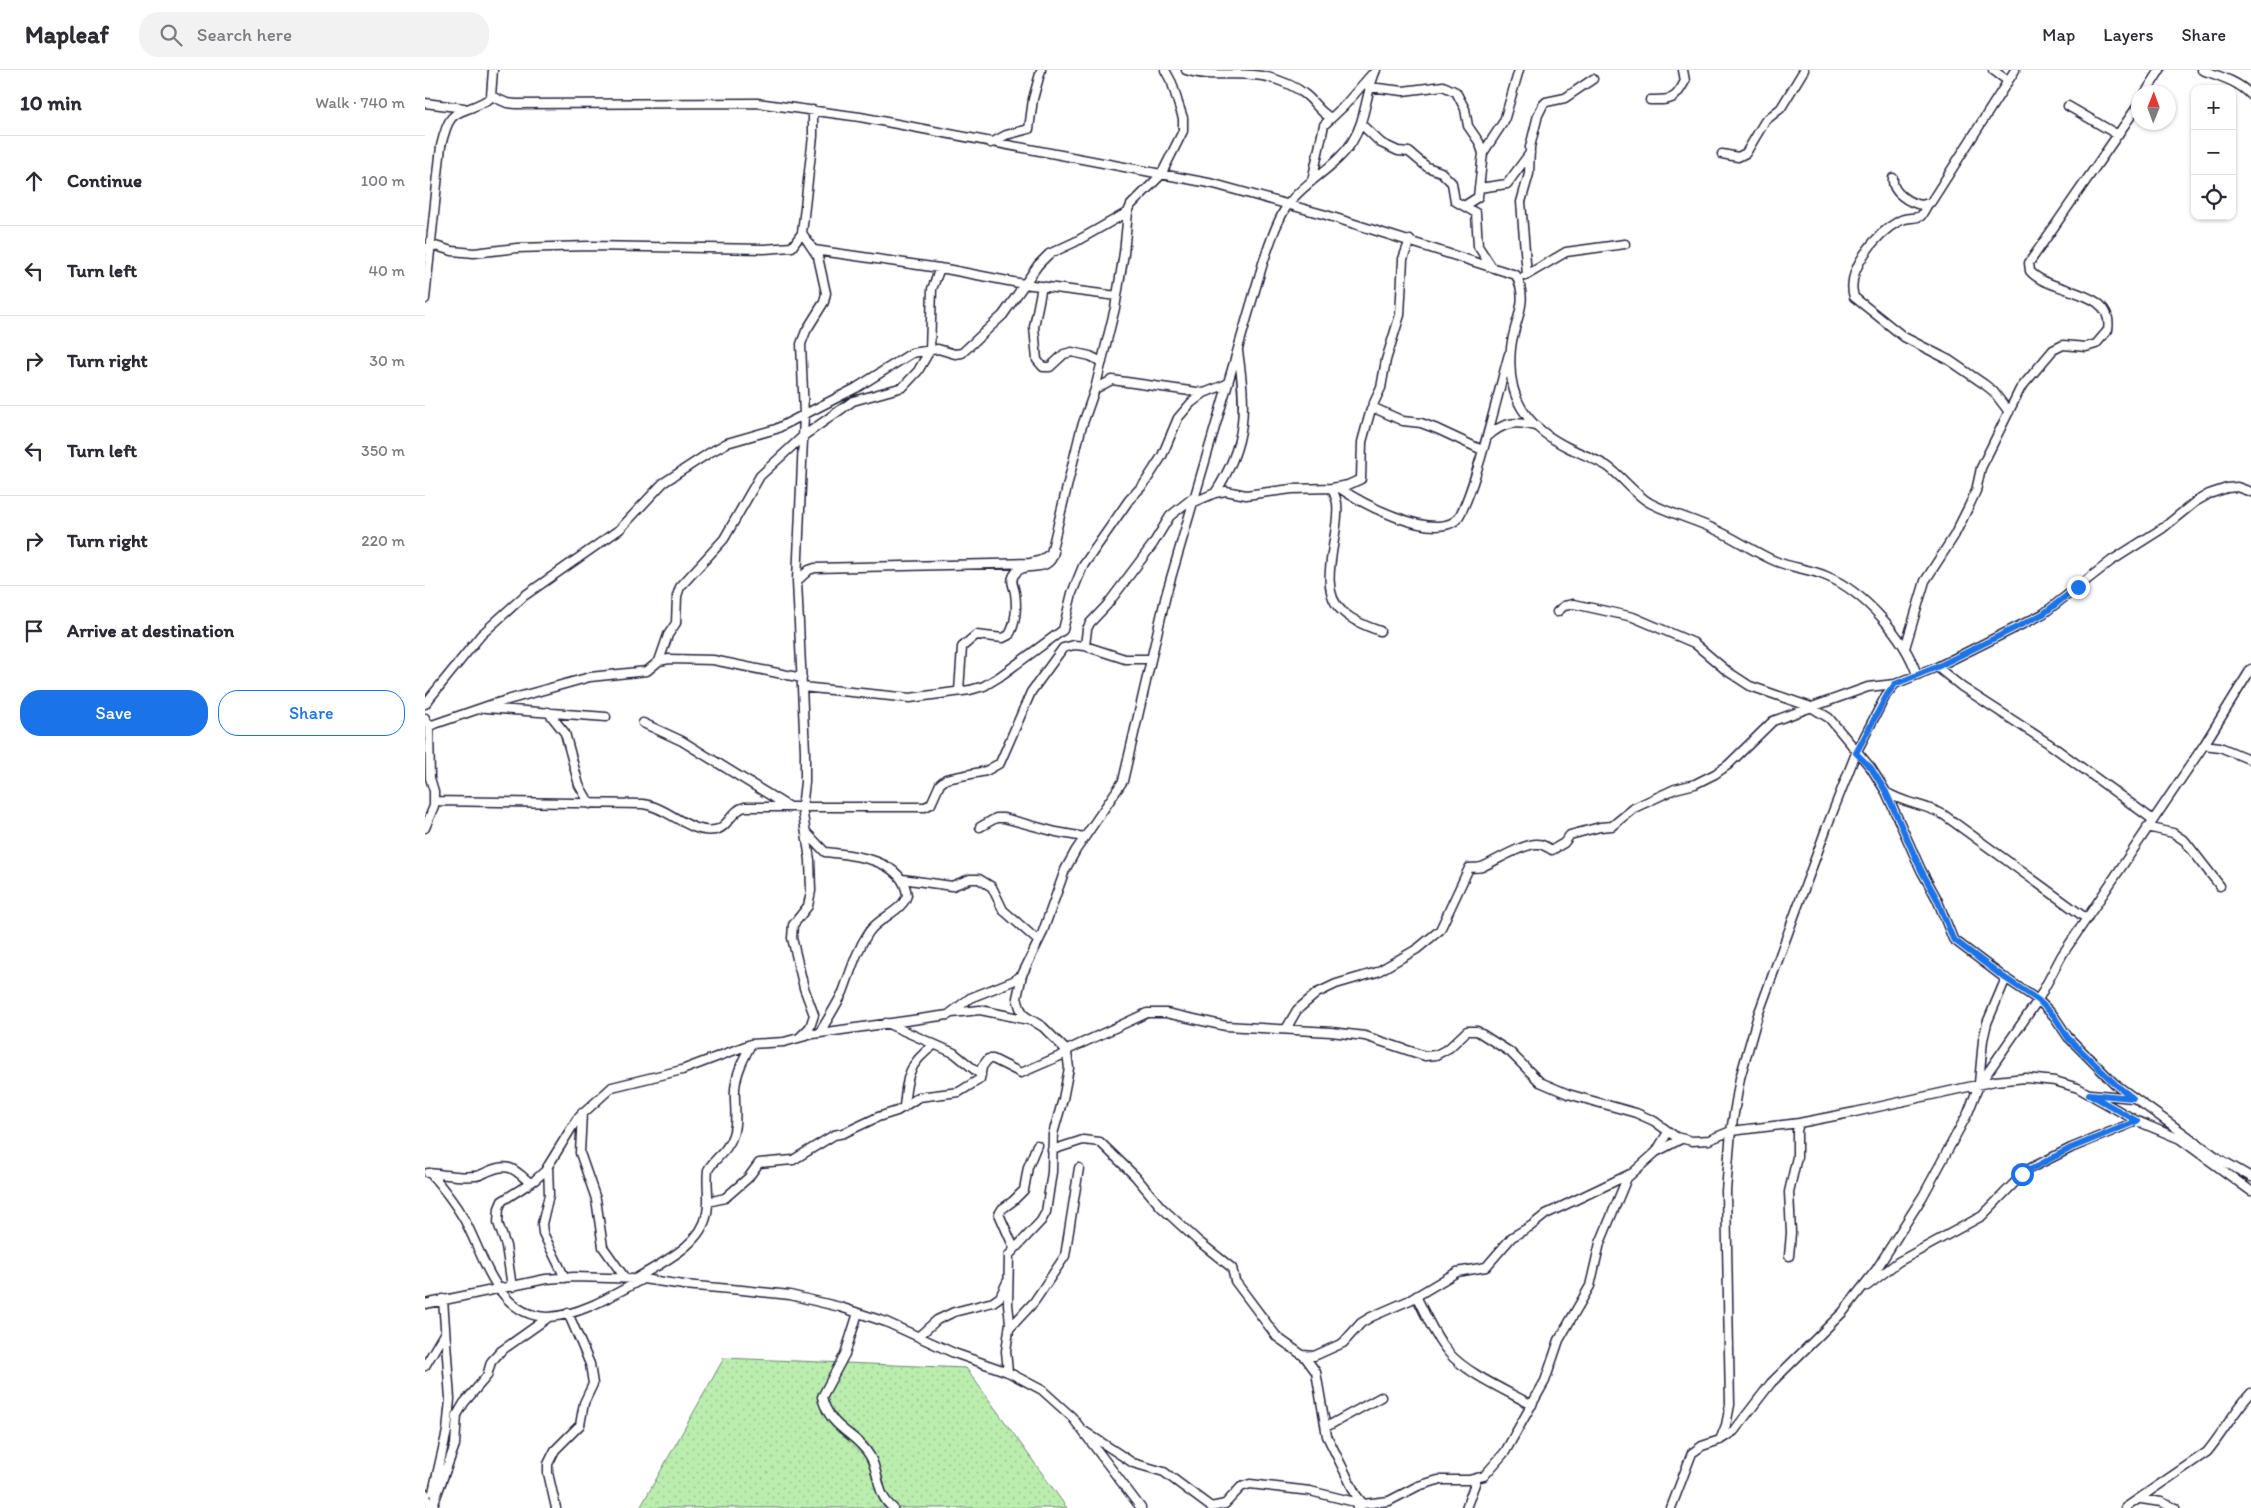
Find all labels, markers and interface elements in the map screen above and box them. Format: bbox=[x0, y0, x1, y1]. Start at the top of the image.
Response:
search box bbox=[139, 12, 489, 57]
text: Mapleaf bbox=[25, 20, 109, 49]
icon: search bbox=[157, 21, 185, 49]
text: Search here bbox=[197, 23, 292, 46]
text: Map bbox=[2042, 24, 2075, 46]
text: Layers bbox=[2103, 24, 2153, 46]
text: Share bbox=[2181, 24, 2226, 46]
north arrow bbox=[2131, 85, 2176, 130]
map controls bbox=[2191, 85, 2236, 220]
button: + bbox=[2191, 85, 2236, 130]
text: 10 min bbox=[20, 90, 82, 115]
text: Walk · 740 m bbox=[315, 93, 405, 112]
button: − bbox=[2191, 130, 2236, 175]
icon: ahead bbox=[20, 167, 48, 195]
text: Continue bbox=[67, 169, 142, 192]
text: 100 m bbox=[361, 171, 405, 190]
button: locate bbox=[2191, 175, 2236, 220]
icon: left bbox=[20, 257, 48, 285]
text: Turn left bbox=[67, 259, 137, 282]
text: 40 m bbox=[368, 261, 405, 280]
icon: right bbox=[20, 347, 48, 375]
text: Turn right bbox=[67, 349, 148, 372]
text: 30 m bbox=[369, 351, 405, 370]
icon: left bbox=[20, 437, 48, 465]
text: Turn left bbox=[67, 439, 137, 462]
text: 350 m bbox=[361, 441, 405, 460]
icon: right bbox=[20, 527, 48, 555]
text: Turn right bbox=[67, 529, 148, 552]
text: 220 m bbox=[361, 531, 405, 550]
route end bbox=[2067, 576, 2090, 599]
icon: arrive bbox=[20, 617, 48, 645]
text: Arrive at destination bbox=[67, 619, 234, 642]
button: Save bbox=[20, 690, 208, 736]
button: Share bbox=[218, 690, 405, 736]
route start bbox=[2011, 1163, 2034, 1186]

